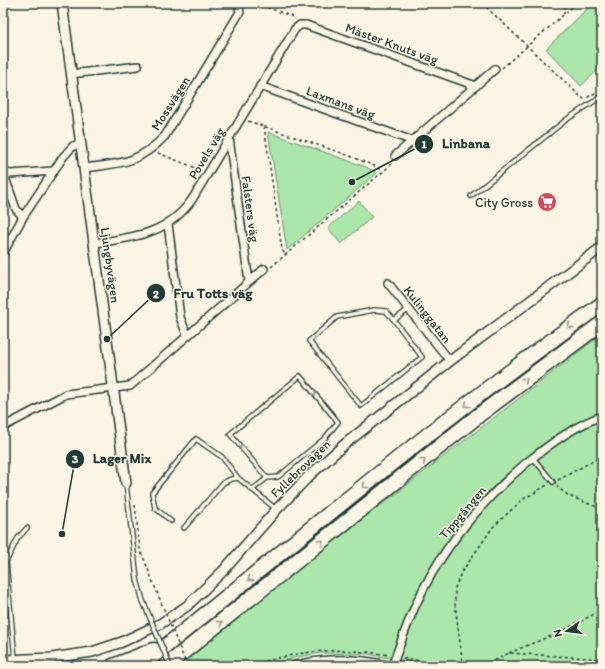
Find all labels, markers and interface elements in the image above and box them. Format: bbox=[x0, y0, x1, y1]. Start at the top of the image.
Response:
street label: Mäster Knuts väg bbox=[343, 20, 441, 67]
street label: Mossvägen bbox=[148, 73, 193, 133]
street label: Laxmans väg bbox=[304, 83, 378, 122]
street label: Povels väg bbox=[185, 124, 228, 182]
callout: Linbana bbox=[414, 131, 498, 157]
text: Linbana bbox=[442, 135, 491, 152]
text: 1 bbox=[421, 137, 427, 151]
street label: Falsters väg bbox=[238, 175, 263, 244]
supermarket icon: City Gross bbox=[536, 191, 558, 213]
place label: City Gross bbox=[475, 195, 533, 210]
street label: Ljungbyvägen bbox=[98, 226, 123, 304]
callout: Fru Totts väg bbox=[146, 280, 259, 306]
street label: Kulinggatan bbox=[401, 283, 455, 346]
text: Fru Totts väg bbox=[174, 285, 253, 302]
text: 2 bbox=[153, 287, 160, 301]
one-way arrow bbox=[568, 321, 575, 328]
one-way arrow bbox=[520, 378, 527, 385]
one-way arrow bbox=[309, 389, 316, 396]
one-way arrow bbox=[464, 400, 471, 407]
street label: Fyllebrovägen bbox=[267, 436, 333, 500]
one-way arrow bbox=[239, 445, 246, 452]
callout: Lager Mix bbox=[65, 446, 159, 472]
text: Lager Mix bbox=[93, 450, 152, 467]
text: 3 bbox=[72, 452, 79, 466]
one-way arrow bbox=[418, 458, 425, 465]
one-way arrow bbox=[363, 482, 370, 489]
street label: Tippgången bbox=[436, 482, 489, 542]
one-way arrow bbox=[317, 540, 324, 547]
one-way arrow bbox=[247, 574, 254, 581]
north arrow bbox=[547, 611, 587, 651]
one-way arrow bbox=[215, 621, 222, 628]
text: N bbox=[551, 628, 565, 638]

